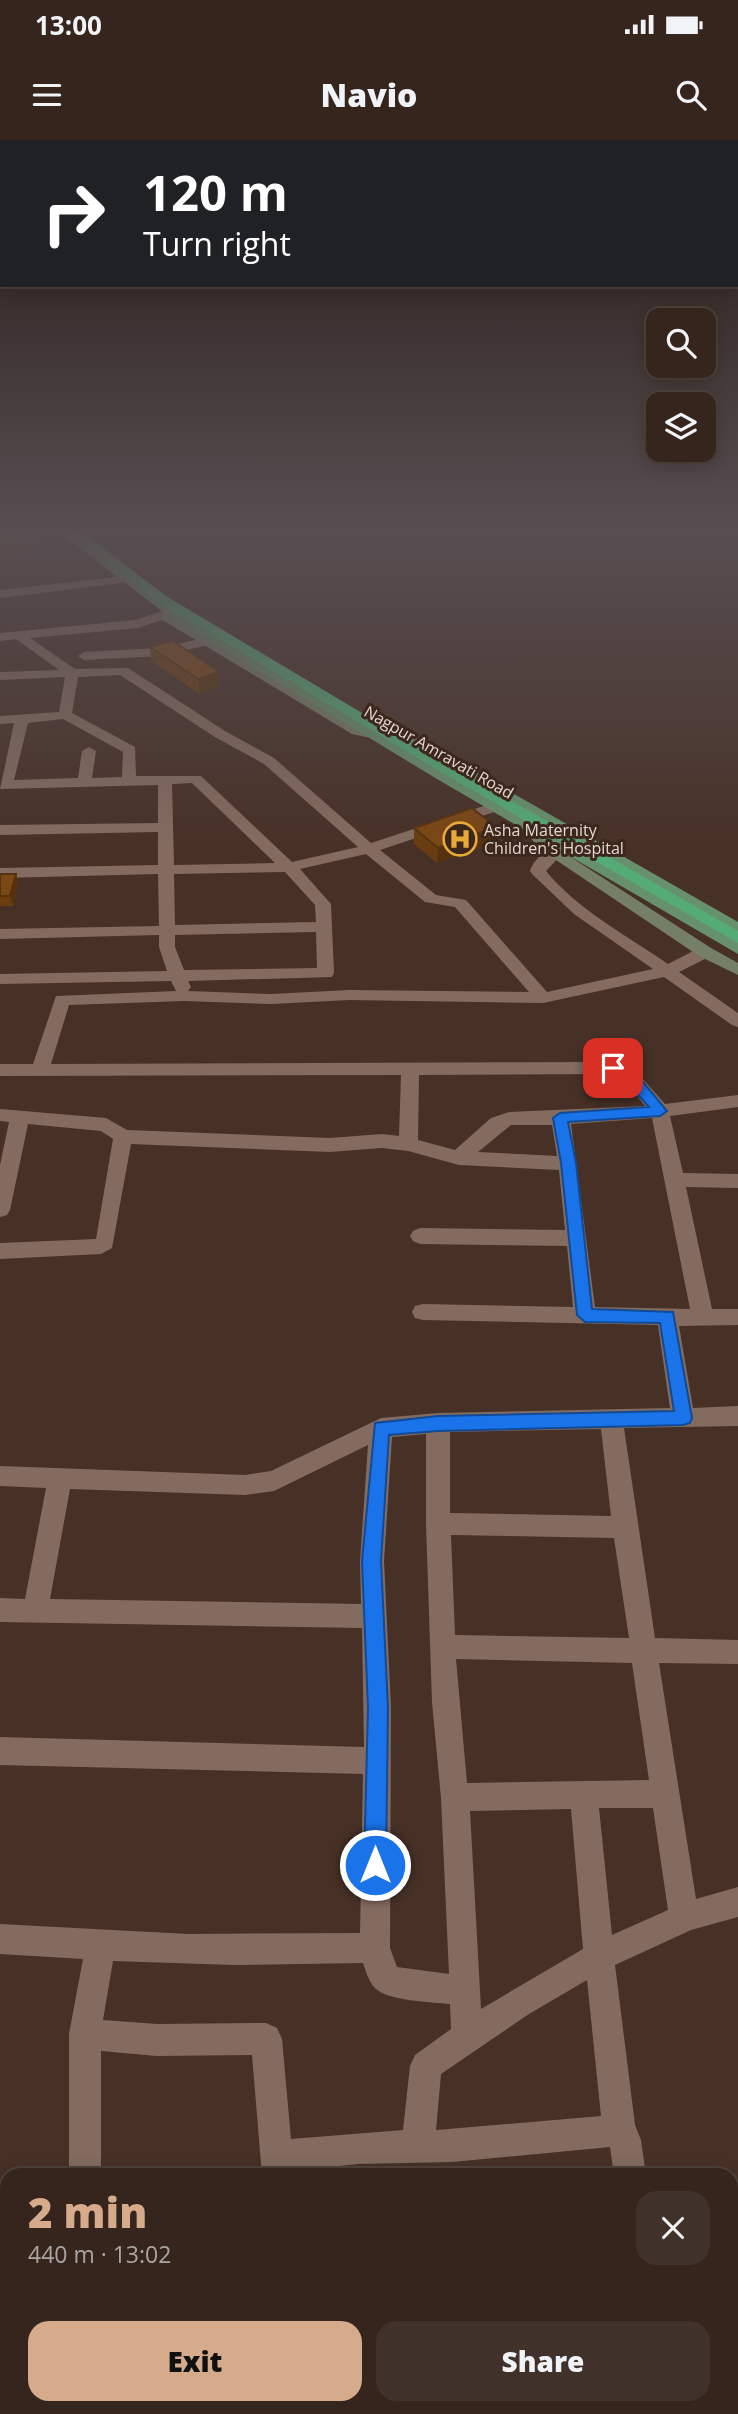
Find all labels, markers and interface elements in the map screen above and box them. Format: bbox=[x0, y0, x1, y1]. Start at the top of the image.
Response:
text: 13:00 bbox=[35, 7, 102, 43]
text: Navio bbox=[321, 73, 417, 116]
icon: menu bbox=[28, 76, 66, 114]
icon: search bbox=[672, 76, 710, 114]
text: 120 m bbox=[143, 159, 288, 225]
icon: right bbox=[28, 168, 119, 259]
text: Turn right bbox=[143, 222, 291, 265]
map controls bbox=[646, 308, 716, 462]
button: search bbox=[646, 308, 716, 378]
button: layers bbox=[646, 392, 716, 462]
street label: Nagpur Amravati Road bbox=[360, 700, 518, 804]
place label: Asha Maternity Children's Hospital bbox=[484, 819, 624, 859]
hospital icon: Asha Maternity Children's Hospital bbox=[441, 820, 479, 858]
pin bbox=[583, 1038, 643, 1098]
icon: arrive bbox=[594, 1049, 632, 1087]
position arrow bbox=[338, 1828, 412, 1902]
text: 2 min bbox=[28, 2183, 147, 2240]
button: close bbox=[636, 2191, 710, 2265]
text: 440 m · 13:02 bbox=[28, 2238, 171, 2270]
button: Exit bbox=[28, 2321, 362, 2401]
button: Share bbox=[376, 2321, 710, 2401]

